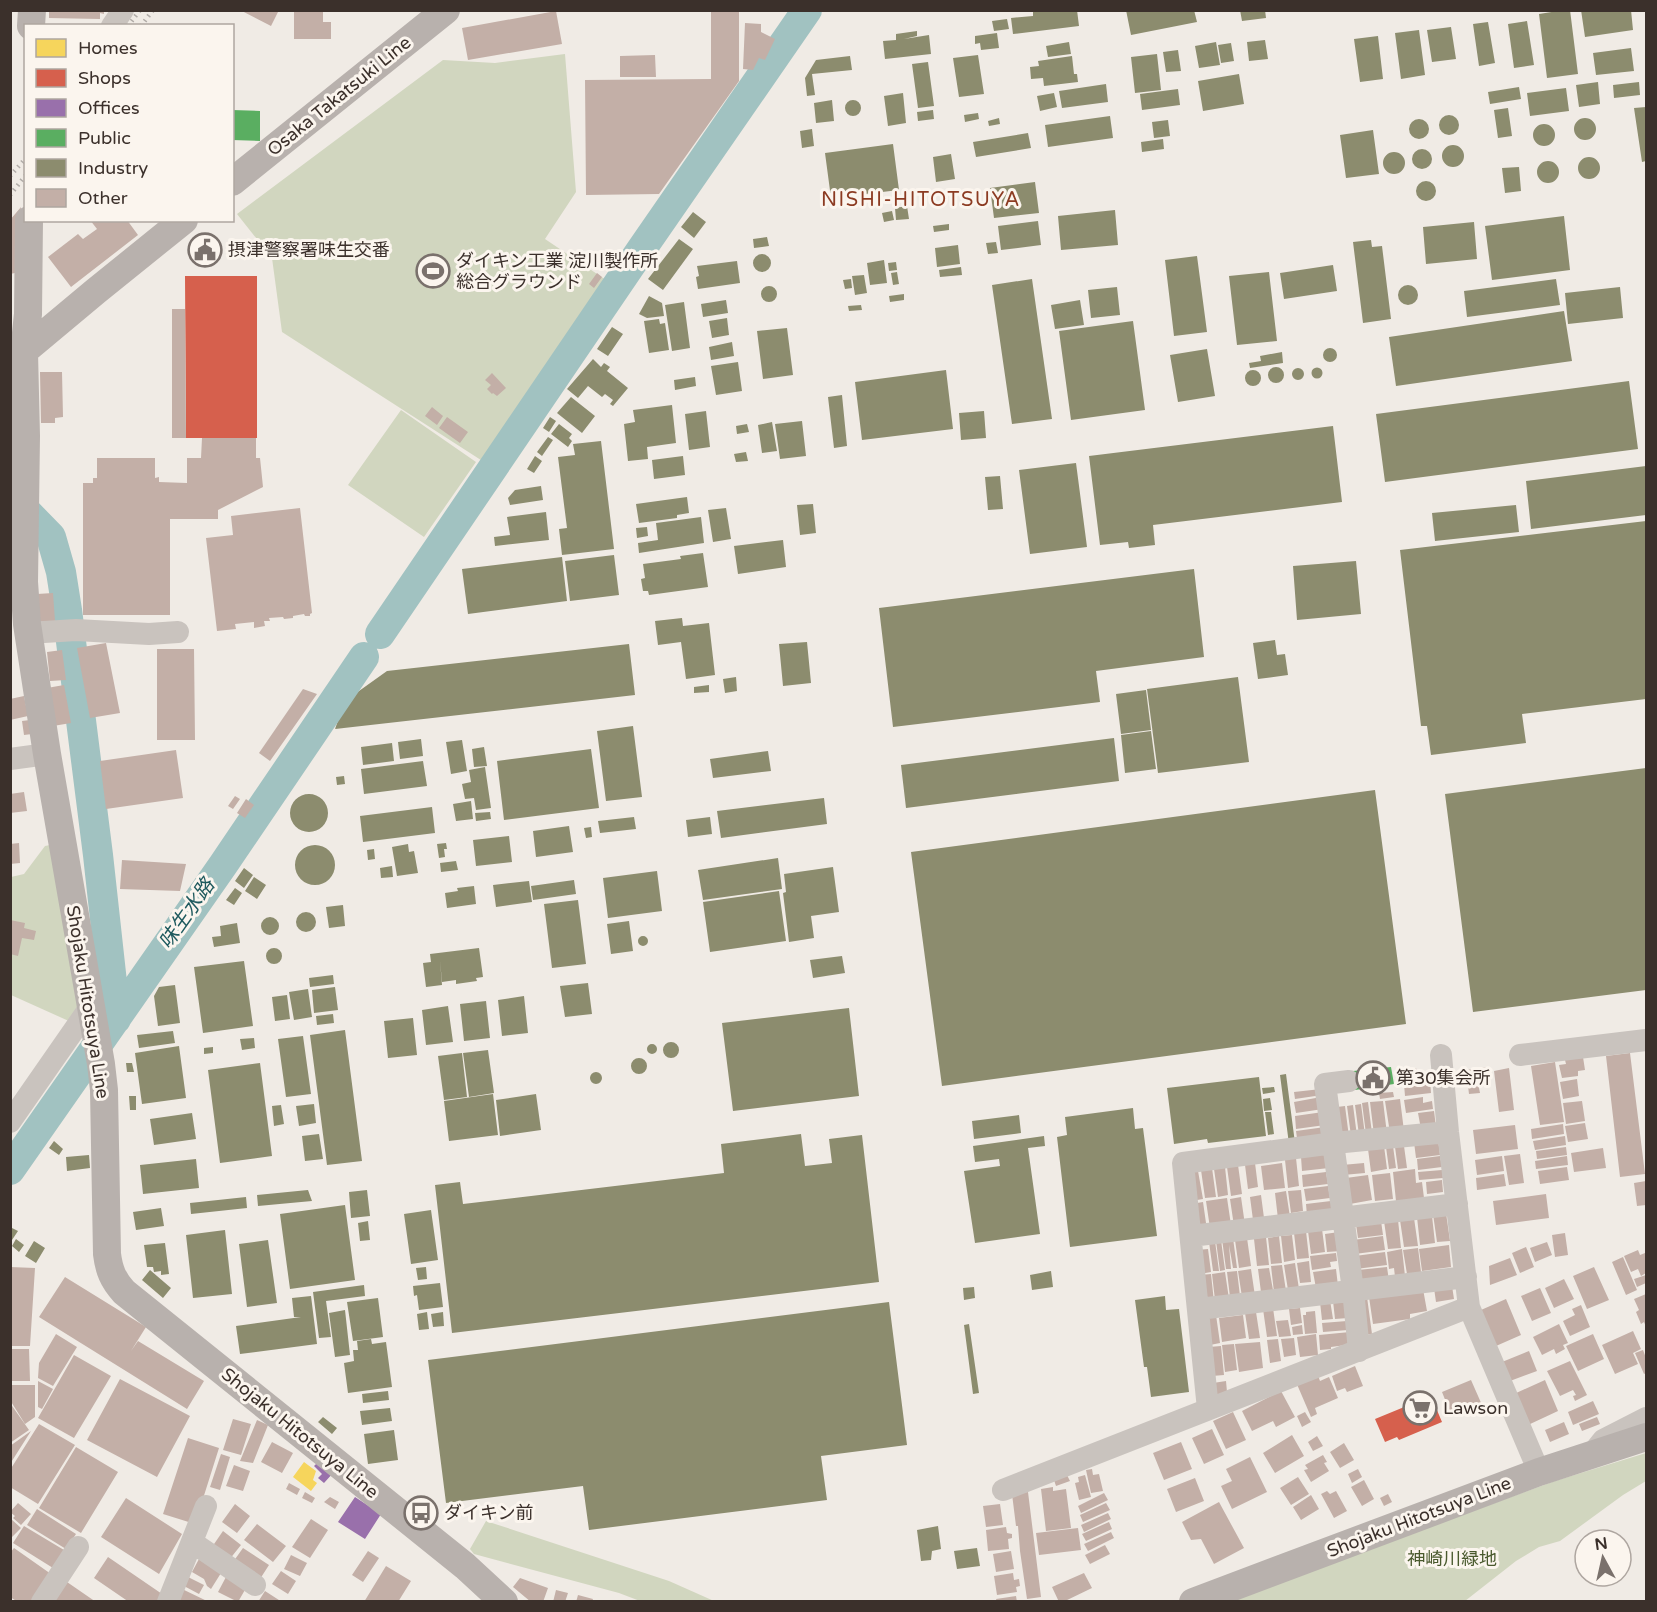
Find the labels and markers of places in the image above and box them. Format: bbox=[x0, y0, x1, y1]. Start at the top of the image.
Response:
public building icon: 摂津警察署味生交番 bbox=[187, 232, 223, 268]
place label: 摂津警察署味生交番 bbox=[228, 239, 390, 261]
place label: ダイキン工業 淀川製作所 総合グラウンド bbox=[456, 250, 658, 293]
sports icon: ダイキン工業 淀川製作所 総合グラウンド bbox=[415, 253, 451, 289]
public building icon: 第30集会所 bbox=[1355, 1060, 1391, 1096]
place label: 第30集会所 bbox=[1396, 1067, 1491, 1089]
supermarket icon: Lawson bbox=[1402, 1390, 1438, 1426]
place label: Lawson bbox=[1443, 1397, 1508, 1419]
bus stop icon: ダイキン前 bbox=[403, 1495, 439, 1531]
place label: ダイキン前 bbox=[444, 1502, 533, 1524]

